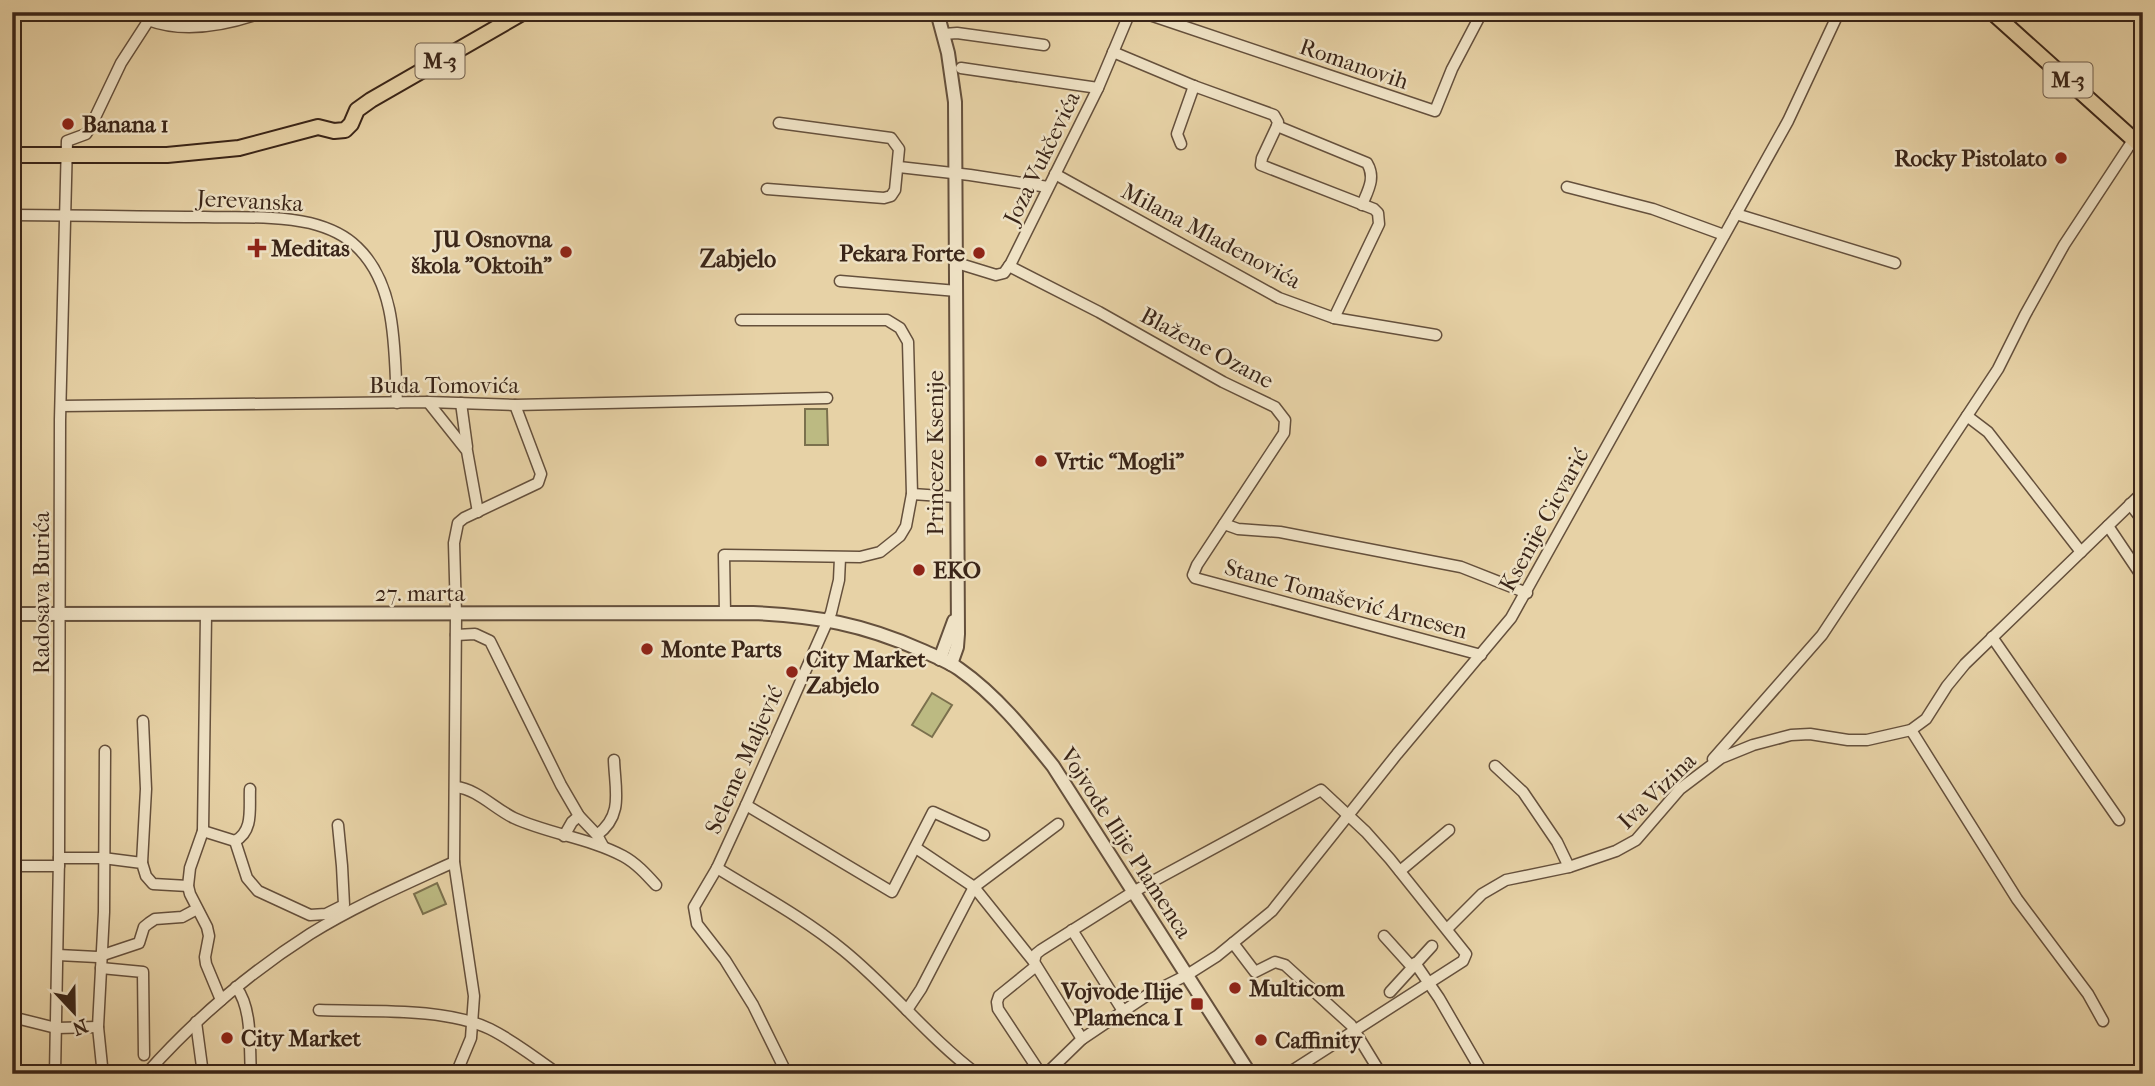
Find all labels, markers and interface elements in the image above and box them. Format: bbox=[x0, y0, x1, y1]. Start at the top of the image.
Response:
street label: Romanovih bbox=[1296, 33, 1412, 95]
road number: M-3 bbox=[416, 43, 464, 78]
road number: M-3 bbox=[2044, 62, 2092, 98]
street label: Joza Vukčevića bbox=[997, 87, 1086, 231]
place label: Banana 1 bbox=[82, 111, 169, 138]
marker: Banana 1 bbox=[60, 116, 76, 132]
place label: Rocky Pistolato bbox=[1894, 145, 2047, 172]
marker: Rocky Pistolato bbox=[2053, 150, 2069, 166]
street label: Milana Mladenovića bbox=[1117, 177, 1306, 295]
street label: Jerevanska bbox=[194, 185, 304, 217]
place label: JU Osnovna škola "Oktoih" bbox=[411, 226, 553, 279]
place label: Meditas bbox=[271, 235, 350, 262]
marker: Meditas bbox=[249, 240, 265, 256]
place label: Pekara Forte bbox=[839, 240, 966, 267]
marker: JU Osnovna škola "Oktoih" bbox=[558, 244, 574, 260]
district label: Zabjelo bbox=[700, 245, 776, 273]
marker: Pekara Forte bbox=[971, 245, 987, 261]
street label: Blažene Ozane bbox=[1136, 302, 1278, 394]
street label: Princeze Ksenije bbox=[922, 370, 949, 536]
street label: Buda Tomovića bbox=[369, 372, 519, 399]
street label: Ksenije Cicvarić bbox=[1494, 444, 1594, 596]
place label: Vrtic “Mogli” bbox=[1054, 448, 1184, 475]
marker: Vrtic “Mogli” bbox=[1033, 453, 1049, 469]
street label: Radosava Burića bbox=[28, 511, 55, 674]
street label: Stane Tomašević Arnesen bbox=[1222, 554, 1471, 645]
place label: EKO bbox=[933, 557, 981, 584]
marker: EKO bbox=[911, 562, 927, 578]
street label: 27. marta bbox=[375, 580, 466, 607]
place label: Monte Parts bbox=[661, 636, 782, 663]
marker: Monte Parts bbox=[639, 641, 655, 657]
place label: City Market Zabjelo bbox=[806, 646, 926, 699]
marker: City Market Zabjelo bbox=[784, 664, 800, 680]
street label: Seleme Maljević bbox=[699, 682, 789, 838]
street label: Vojvode Ilije Plamenca bbox=[1054, 742, 1198, 944]
street label: Iva Vizina bbox=[1612, 747, 1702, 835]
place label: Multicom bbox=[1249, 975, 1346, 1002]
north arrow bbox=[38, 978, 108, 1048]
place label: Vojvode Ilije Plamenca I bbox=[1060, 978, 1184, 1031]
marker: Multicom bbox=[1227, 980, 1243, 996]
marker: Vojvode Ilije Plamenca I bbox=[1189, 996, 1205, 1012]
text: N bbox=[69, 1014, 91, 1040]
place label: City Market bbox=[241, 1025, 361, 1052]
place label: Caffinity bbox=[1275, 1027, 1363, 1054]
marker: City Market bbox=[219, 1030, 235, 1046]
marker: Caffinity bbox=[1253, 1032, 1269, 1048]

